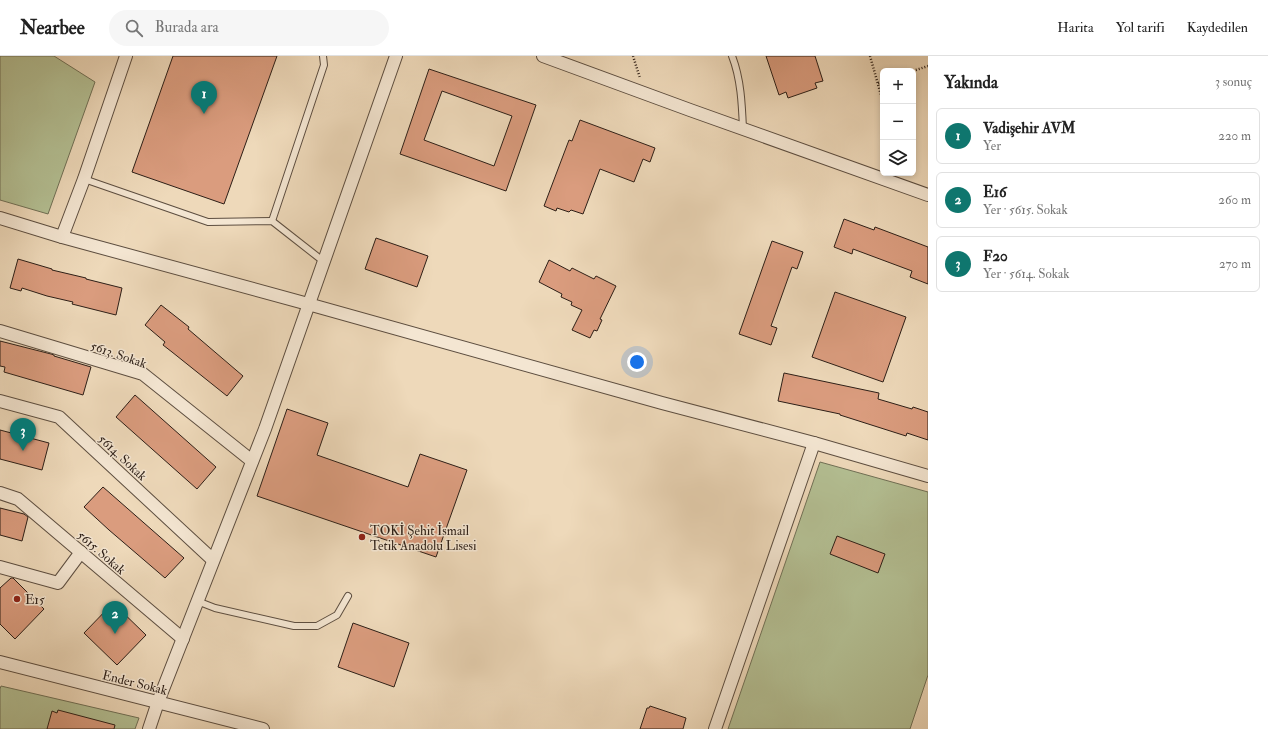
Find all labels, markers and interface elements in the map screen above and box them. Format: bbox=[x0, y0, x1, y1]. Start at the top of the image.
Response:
search box bbox=[109, 10, 389, 46]
text: Nearbee bbox=[20, 16, 85, 40]
icon: search bbox=[123, 17, 145, 39]
text: Burada ara bbox=[155, 18, 219, 37]
text: Harita bbox=[1057, 19, 1094, 36]
text: Yol tarifi bbox=[1116, 19, 1165, 36]
text: Kaydedilen bbox=[1187, 19, 1248, 36]
map controls bbox=[880, 68, 916, 176]
button: + bbox=[880, 68, 916, 104]
text: Yakında bbox=[944, 72, 998, 93]
text: 3 sonuç bbox=[1215, 74, 1252, 90]
pin: 1 bbox=[191, 81, 217, 114]
button: − bbox=[880, 104, 916, 140]
text: Vadişehir AVM bbox=[983, 119, 1076, 138]
text: 1 bbox=[956, 128, 960, 144]
text: 220 m bbox=[1218, 128, 1251, 144]
text: Yer bbox=[983, 138, 1001, 154]
button: layers bbox=[880, 140, 916, 176]
text: E16 bbox=[983, 183, 1007, 202]
text: 2 bbox=[955, 192, 961, 208]
text: 260 m bbox=[1218, 192, 1251, 208]
text: Yer · 5615. Sokak bbox=[983, 202, 1068, 218]
text: F20 bbox=[983, 247, 1008, 266]
text: 3 bbox=[956, 256, 961, 272]
text: 270 m bbox=[1219, 256, 1251, 272]
text: Yer · 5614. Sokak bbox=[983, 266, 1070, 282]
street label: 5613. Sokak bbox=[89, 338, 150, 372]
your location bbox=[627, 352, 647, 372]
pin: 3 bbox=[10, 418, 36, 451]
street label: 5614. Sokak bbox=[95, 431, 150, 485]
place label: TOKİ Şehit İsmail Tetik Anadolu Lisesi bbox=[370, 522, 477, 554]
street label: 5615. Sokak bbox=[74, 527, 129, 579]
marker: TOKİ Şehit İsmail Tetik Anadolu Lisesi bbox=[357, 532, 367, 542]
place label: E15 bbox=[25, 592, 45, 608]
marker: E15 bbox=[12, 594, 22, 604]
pin: 2 bbox=[102, 601, 128, 634]
street label: Ender Sokak bbox=[101, 667, 170, 699]

